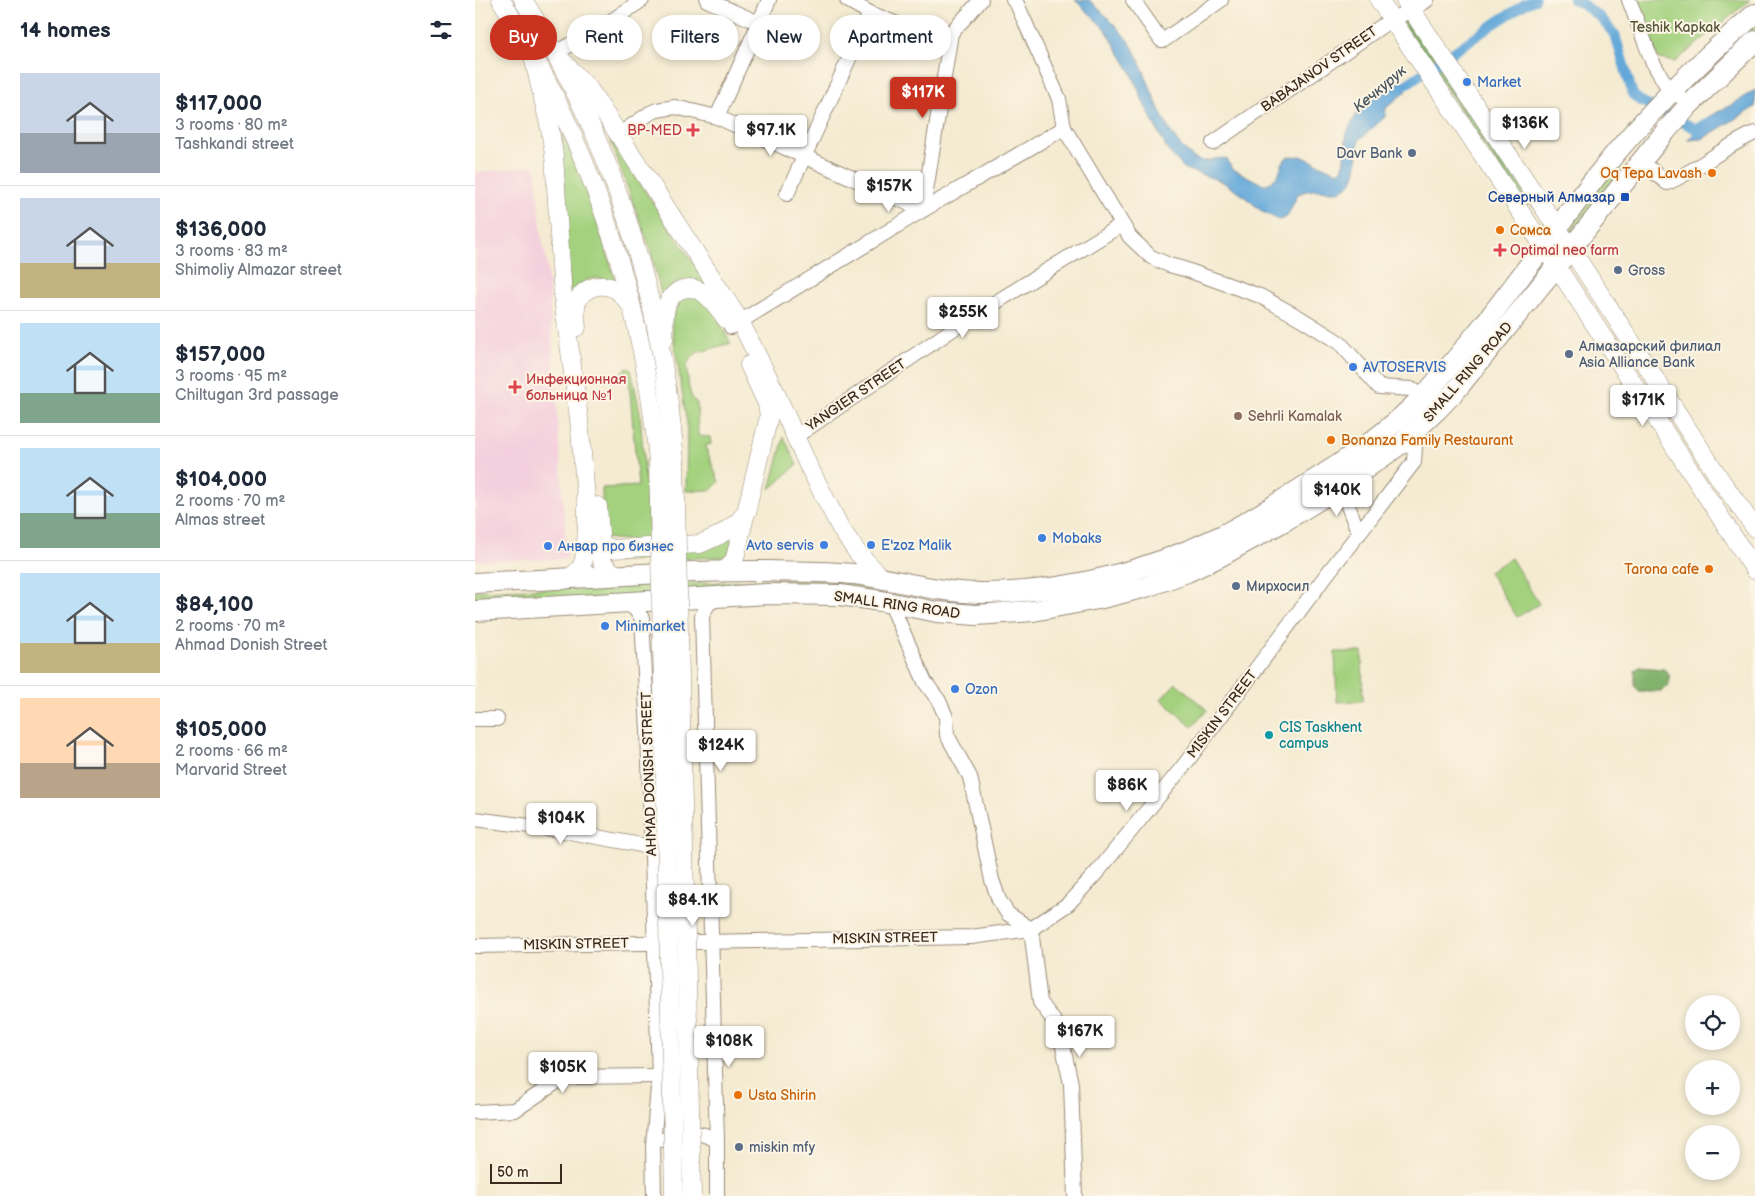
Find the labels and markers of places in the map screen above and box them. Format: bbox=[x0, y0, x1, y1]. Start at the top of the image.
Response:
place label: Market bbox=[1477, 74, 1522, 91]
pin: $117K bbox=[888, 76, 958, 119]
marker: Market bbox=[1461, 76, 1473, 88]
pin: $136K bbox=[1490, 108, 1560, 150]
pin: $97.1K bbox=[730, 114, 812, 157]
place label: BP-MED bbox=[627, 122, 682, 139]
marker: BP-MED bbox=[686, 123, 700, 137]
place label: Davr Bank bbox=[1336, 145, 1402, 162]
marker: Davr Bank bbox=[1406, 147, 1418, 159]
place label: Oq Tepa Lavash bbox=[1600, 165, 1702, 182]
marker: Oq Tepa Lavash bbox=[1706, 167, 1718, 179]
pin: $157K bbox=[854, 170, 924, 213]
place label: Северный Алмазар bbox=[1488, 189, 1615, 206]
marker: Северный Алмазар bbox=[1619, 191, 1631, 203]
place label: Сомса bbox=[1510, 222, 1552, 239]
marker: Сомса bbox=[1494, 224, 1506, 236]
place label: Optimal neo farm bbox=[1510, 242, 1619, 259]
marker: Optimal neo farm bbox=[1494, 244, 1506, 256]
place label: Gross bbox=[1628, 262, 1665, 279]
marker: Gross bbox=[1612, 264, 1624, 276]
pin: $255K bbox=[928, 296, 998, 339]
place label: Алмазарский филиал Asia Alliance Bank bbox=[1578, 338, 1721, 371]
marker: Алмазарский филиал Asia Alliance Bank bbox=[1563, 348, 1575, 360]
place label: AVTOSERVIS bbox=[1363, 359, 1446, 376]
marker: AVTOSERVIS bbox=[1347, 361, 1359, 373]
place label: Инфекционная больница №1 bbox=[526, 371, 627, 404]
marker: Инфекционная больница №1 bbox=[508, 380, 522, 394]
pin: $171K bbox=[1608, 384, 1678, 427]
place label: Sehrli Kamalak bbox=[1248, 408, 1342, 425]
marker: Sehrli Kamalak bbox=[1232, 410, 1244, 422]
place label: Bonanza Family Restaurant bbox=[1341, 432, 1514, 449]
marker: Bonanza Family Restaurant bbox=[1325, 434, 1337, 446]
pin: $140K bbox=[1302, 474, 1372, 517]
place label: Mobaks bbox=[1052, 530, 1102, 547]
marker: Mobaks bbox=[1036, 532, 1048, 544]
place label: Avto servis bbox=[746, 537, 814, 554]
place label: E'zoz Malik bbox=[881, 537, 952, 554]
place label: Анвар про бизнес bbox=[557, 538, 674, 555]
marker: Avto servis bbox=[818, 539, 830, 551]
marker: E'zoz Malik bbox=[865, 539, 877, 551]
marker: Анвар про бизнес bbox=[542, 540, 554, 552]
place label: Tarona cafe bbox=[1624, 561, 1699, 578]
marker: Tarona cafe bbox=[1703, 563, 1715, 575]
place label: Мирхосил bbox=[1246, 578, 1309, 595]
marker: Мирхосил bbox=[1230, 580, 1242, 592]
place label: Minimarket bbox=[615, 618, 686, 635]
marker: Minimarket bbox=[599, 620, 611, 632]
place label: Ozon bbox=[965, 681, 998, 698]
marker: Ozon bbox=[949, 683, 961, 695]
place label: CIS Taskhent campus bbox=[1279, 719, 1363, 752]
marker: CIS Taskhent campus bbox=[1263, 729, 1275, 741]
pin: $124K bbox=[686, 730, 756, 772]
pin: $86K bbox=[1097, 770, 1157, 812]
pin: $104K bbox=[526, 802, 596, 845]
pin: $84.1K bbox=[652, 884, 734, 927]
pin: $167K bbox=[1045, 1016, 1115, 1058]
pin: $108K bbox=[694, 1026, 764, 1068]
pin: $105K bbox=[528, 1052, 598, 1094]
place label: Usta Shirin bbox=[748, 1087, 816, 1104]
marker: Usta Shirin bbox=[732, 1089, 744, 1101]
place label: miskin mfy bbox=[749, 1139, 816, 1156]
marker: miskin mfy bbox=[733, 1141, 745, 1153]

